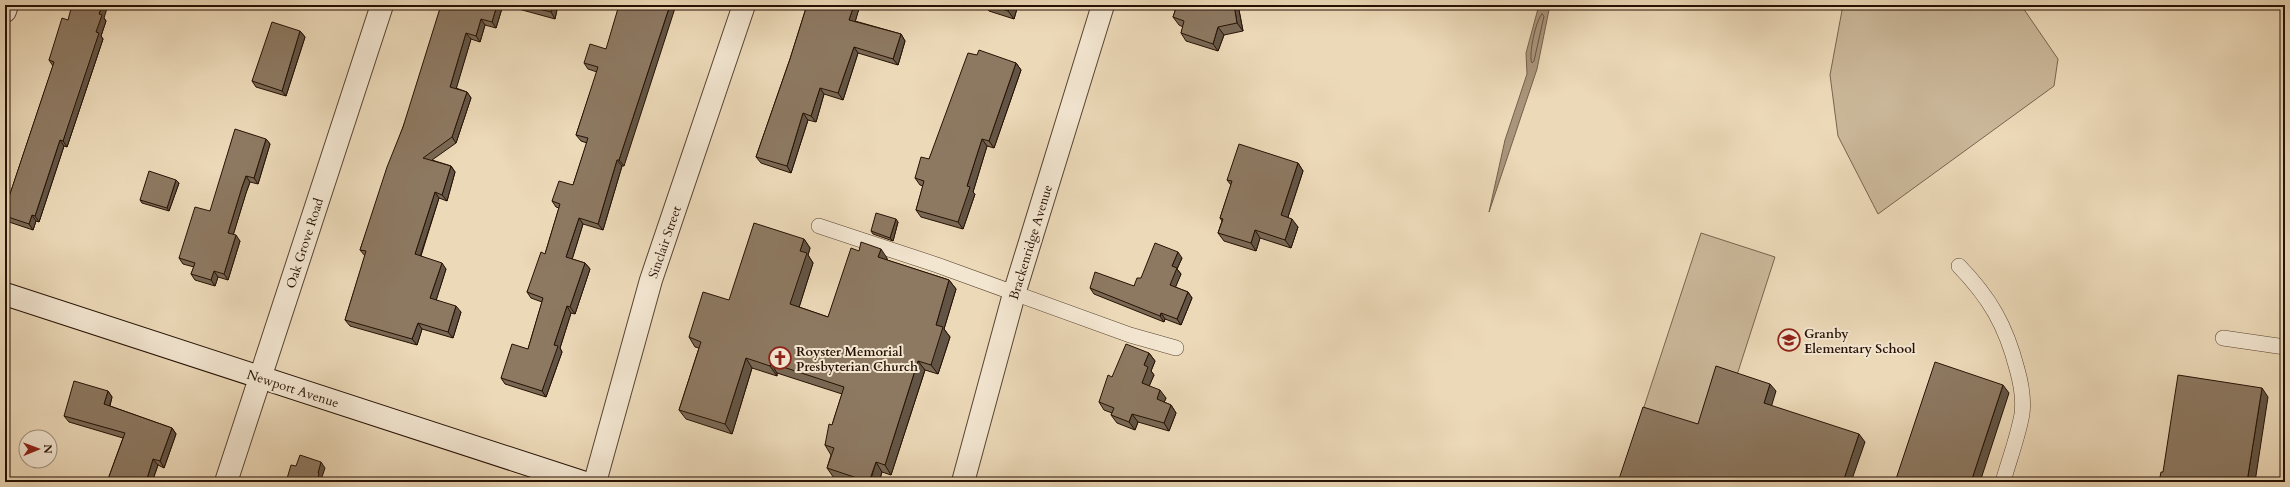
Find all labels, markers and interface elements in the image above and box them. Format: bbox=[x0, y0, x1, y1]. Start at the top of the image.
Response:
street label: Brackenridge Avenue bbox=[1005, 182, 1057, 302]
street label: Oak Grove Road bbox=[282, 196, 328, 291]
street label: Sinclair Street bbox=[644, 204, 686, 281]
place label: Granby Elementary School bbox=[1804, 325, 1916, 358]
school or university icon: Granby Elementary School bbox=[1776, 327, 1802, 353]
place label: Royster Memorial Presbyterian Church bbox=[796, 343, 918, 376]
church icon: Royster Memorial Presbyterian Church bbox=[767, 345, 793, 371]
street label: Newport Avenue bbox=[244, 366, 341, 412]
north arrow bbox=[18, 429, 58, 469]
text: N bbox=[40, 444, 55, 454]

